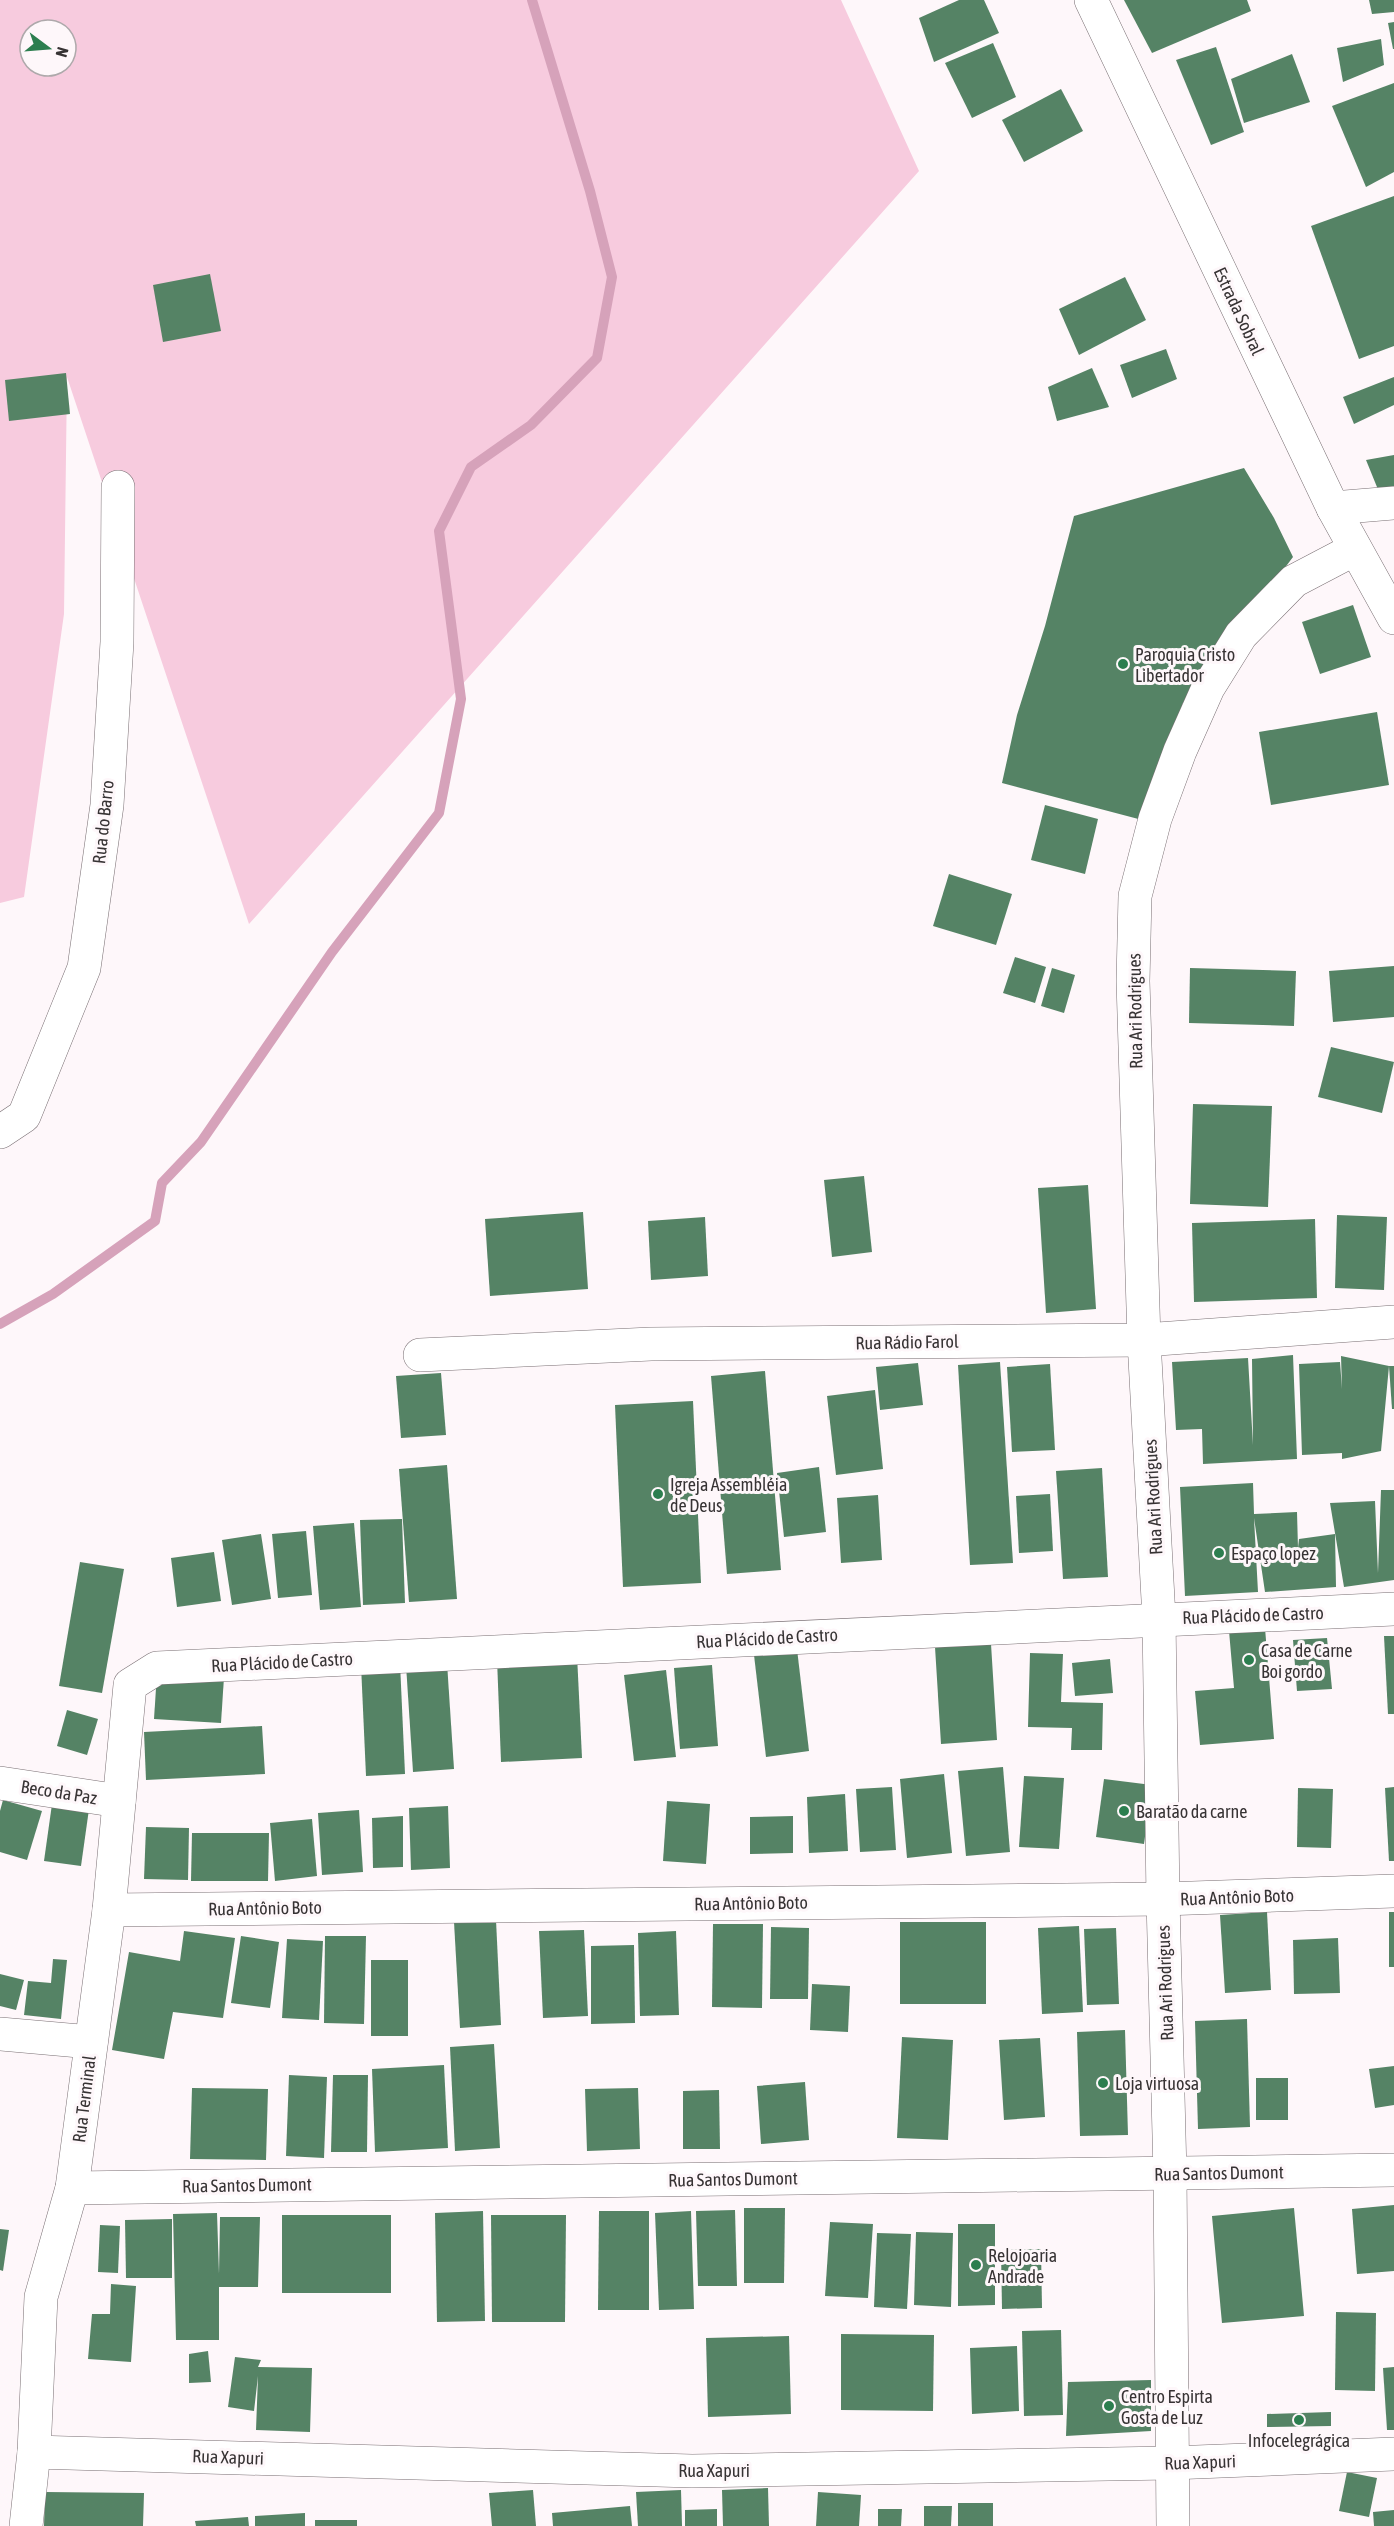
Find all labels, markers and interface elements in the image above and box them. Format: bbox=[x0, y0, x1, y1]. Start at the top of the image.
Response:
north arrow bbox=[18, 18, 78, 78]
text: N bbox=[52, 45, 72, 59]
street label: Estrada Sobral bbox=[1210, 264, 1269, 358]
place label: Paroquia Cristo Libertador bbox=[1135, 644, 1235, 686]
marker: Paroquia Cristo Libertador bbox=[1116, 657, 1130, 671]
street label: Rua do Barro bbox=[88, 779, 118, 865]
street label: Rua Ari Rodrigues bbox=[1123, 953, 1147, 1069]
street label: Rua Rádio Farol bbox=[855, 1331, 959, 1353]
street label: Rua Ari Rodrigues bbox=[1139, 1439, 1167, 1555]
place label: Igreja Assembléia de Deus bbox=[670, 1474, 787, 1516]
marker: Igreja Assembléia de Deus bbox=[651, 1487, 665, 1501]
place label: Espaço lopez bbox=[1231, 1543, 1316, 1564]
marker: Espaço lopez bbox=[1212, 1546, 1226, 1560]
street label: Rua Plácido de Castro bbox=[1182, 1602, 1324, 1628]
street label: Rua Plácido de Castro bbox=[696, 1624, 838, 1652]
place label: Casa de Carne Boi gordo bbox=[1261, 1640, 1353, 1682]
street label: Rua Plácido de Castro bbox=[211, 1648, 353, 1676]
marker: Casa de Carne Boi gordo bbox=[1242, 1653, 1256, 1667]
street label: Beco da Paz bbox=[19, 1776, 99, 1808]
place label: Baratão da carne bbox=[1136, 1801, 1247, 1822]
marker: Baratão da carne bbox=[1117, 1804, 1131, 1818]
street label: Rua Antônio Boto bbox=[1180, 1885, 1294, 1909]
street label: Rua Antônio Boto bbox=[694, 1892, 808, 1914]
street label: Rua Antônio Boto bbox=[208, 1897, 322, 1919]
street label: Rua Ari Rodrigues bbox=[1152, 1925, 1178, 2041]
street label: Rua Terminal bbox=[68, 2054, 100, 2144]
place label: Loja virtuosa bbox=[1115, 2073, 1199, 2094]
marker: Loja virtuosa bbox=[1096, 2076, 1110, 2090]
street label: Rua Santos Dumont bbox=[1154, 2161, 1284, 2185]
street label: Rua Santos Dumont bbox=[668, 2167, 798, 2191]
street label: Rua Santos Dumont bbox=[182, 2173, 312, 2197]
place label: Relojoaria Andrade bbox=[988, 2245, 1057, 2287]
marker: Relojoaria Andrade bbox=[969, 2258, 983, 2272]
place label: Centro Espirta Gosta de Luz bbox=[1121, 2386, 1213, 2428]
marker: Centro Espirta Gosta de Luz bbox=[1102, 2399, 1116, 2413]
marker: Infocelegrágica bbox=[1292, 2413, 1306, 2427]
place label: Infocelegrágica bbox=[1248, 2430, 1350, 2451]
street label: Rua Xapuri bbox=[192, 2445, 264, 2469]
street label: Rua Xapuri bbox=[1164, 2450, 1236, 2474]
street label: Rua Xapuri bbox=[678, 2460, 750, 2481]

